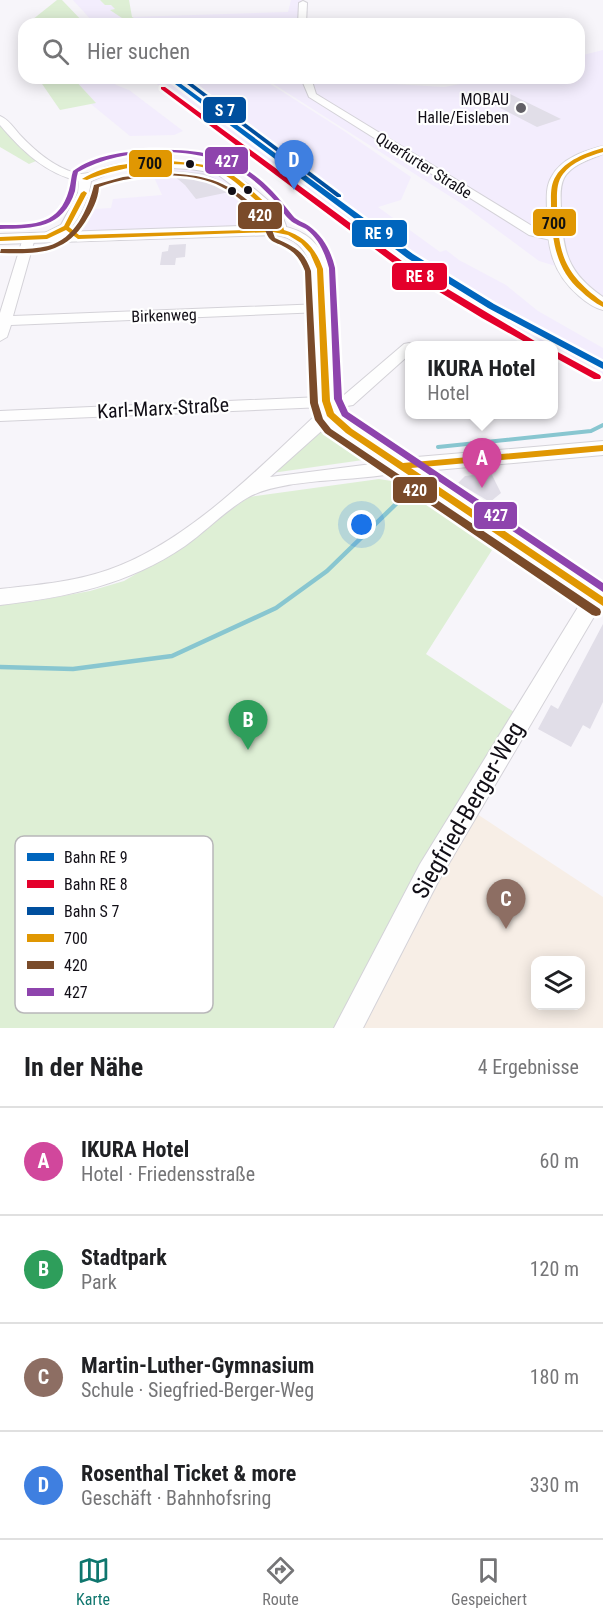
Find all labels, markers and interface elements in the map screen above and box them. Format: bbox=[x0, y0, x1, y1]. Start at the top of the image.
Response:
search box bbox=[18, 18, 585, 84]
icon: search bbox=[39, 35, 72, 68]
text: Hier suchen bbox=[87, 39, 190, 64]
place label: MOBAU Halle/Eisleben bbox=[417, 90, 509, 127]
line badge: S 7 bbox=[202, 96, 247, 124]
text: S 7 bbox=[215, 101, 235, 120]
marker: MOBAU Halle/Eisleben bbox=[514, 101, 528, 115]
street label: Querfurter Straße bbox=[372, 128, 475, 203]
pin: D bbox=[274, 140, 314, 190]
line badge: 427 bbox=[204, 146, 249, 175]
line badge: 700 bbox=[128, 149, 173, 178]
text: 427 bbox=[215, 152, 239, 171]
text: 700 bbox=[138, 154, 162, 173]
unlabelled marker bbox=[184, 158, 196, 170]
unlabelled marker bbox=[242, 184, 254, 196]
unlabelled marker bbox=[226, 185, 238, 197]
line badge: 420 bbox=[237, 201, 283, 230]
text: 420 bbox=[248, 206, 272, 225]
line badge: 700 bbox=[532, 208, 577, 237]
text: 700 bbox=[542, 214, 566, 233]
line badge: RE 9 bbox=[351, 219, 408, 248]
text: RE 9 bbox=[365, 224, 393, 243]
line badge: RE 8 bbox=[391, 262, 448, 291]
text: RE 8 bbox=[406, 267, 434, 286]
street label: Birkenweg bbox=[131, 305, 197, 326]
popup bbox=[405, 341, 558, 419]
text: IKURA Hotel bbox=[427, 356, 536, 381]
text: Hotel bbox=[427, 381, 470, 405]
street label: Karl-Marx-Straße bbox=[96, 393, 230, 423]
pin: A bbox=[462, 438, 502, 488]
line badge: 420 bbox=[392, 476, 438, 504]
text: 420 bbox=[403, 481, 427, 500]
line badge: 427 bbox=[473, 501, 518, 530]
text: 427 bbox=[484, 506, 508, 525]
your location bbox=[347, 510, 376, 539]
pin: B bbox=[228, 700, 268, 750]
street label: Siegfried-Berger-Weg bbox=[406, 717, 530, 903]
legend bbox=[15, 836, 213, 1013]
text: Bahn RE 9 bbox=[64, 848, 128, 867]
text: Bahn RE 8 bbox=[64, 875, 128, 894]
pin: C bbox=[486, 880, 526, 929]
text: Bahn S 7 bbox=[64, 902, 120, 921]
text: 700 bbox=[64, 929, 88, 948]
text: 420 bbox=[64, 956, 88, 975]
map controls bbox=[531, 956, 585, 1010]
button: layers bbox=[531, 956, 585, 1010]
text: 427 bbox=[64, 983, 88, 1002]
text: In der Nähe bbox=[24, 1052, 143, 1082]
text: 4 Ergebnisse bbox=[478, 1055, 579, 1079]
text: IKURA Hotel bbox=[81, 1137, 189, 1162]
text: A bbox=[38, 1149, 49, 1173]
text: 60 m bbox=[540, 1149, 579, 1173]
text: Hotel · Friedensstraße bbox=[81, 1162, 255, 1186]
text: Stadtpark bbox=[81, 1245, 167, 1270]
text: B bbox=[38, 1257, 49, 1281]
text: 120 m bbox=[530, 1257, 579, 1281]
text: Park bbox=[81, 1270, 117, 1294]
text: Martin-Luther-Gymnasium bbox=[81, 1353, 314, 1378]
text: C bbox=[38, 1365, 49, 1389]
text: 180 m bbox=[530, 1365, 579, 1389]
text: Schule · Siegfried-Berger-Weg bbox=[81, 1378, 314, 1402]
text: Rosenthal Ticket & more bbox=[81, 1461, 296, 1486]
text: D bbox=[38, 1473, 49, 1497]
text: 330 m bbox=[530, 1473, 579, 1497]
text: Geschäft · Bahnhofsring bbox=[81, 1486, 271, 1510]
tab: Karte bbox=[76, 1554, 110, 1609]
tab: Route bbox=[262, 1554, 299, 1609]
tab: Gespeichert bbox=[451, 1554, 527, 1609]

